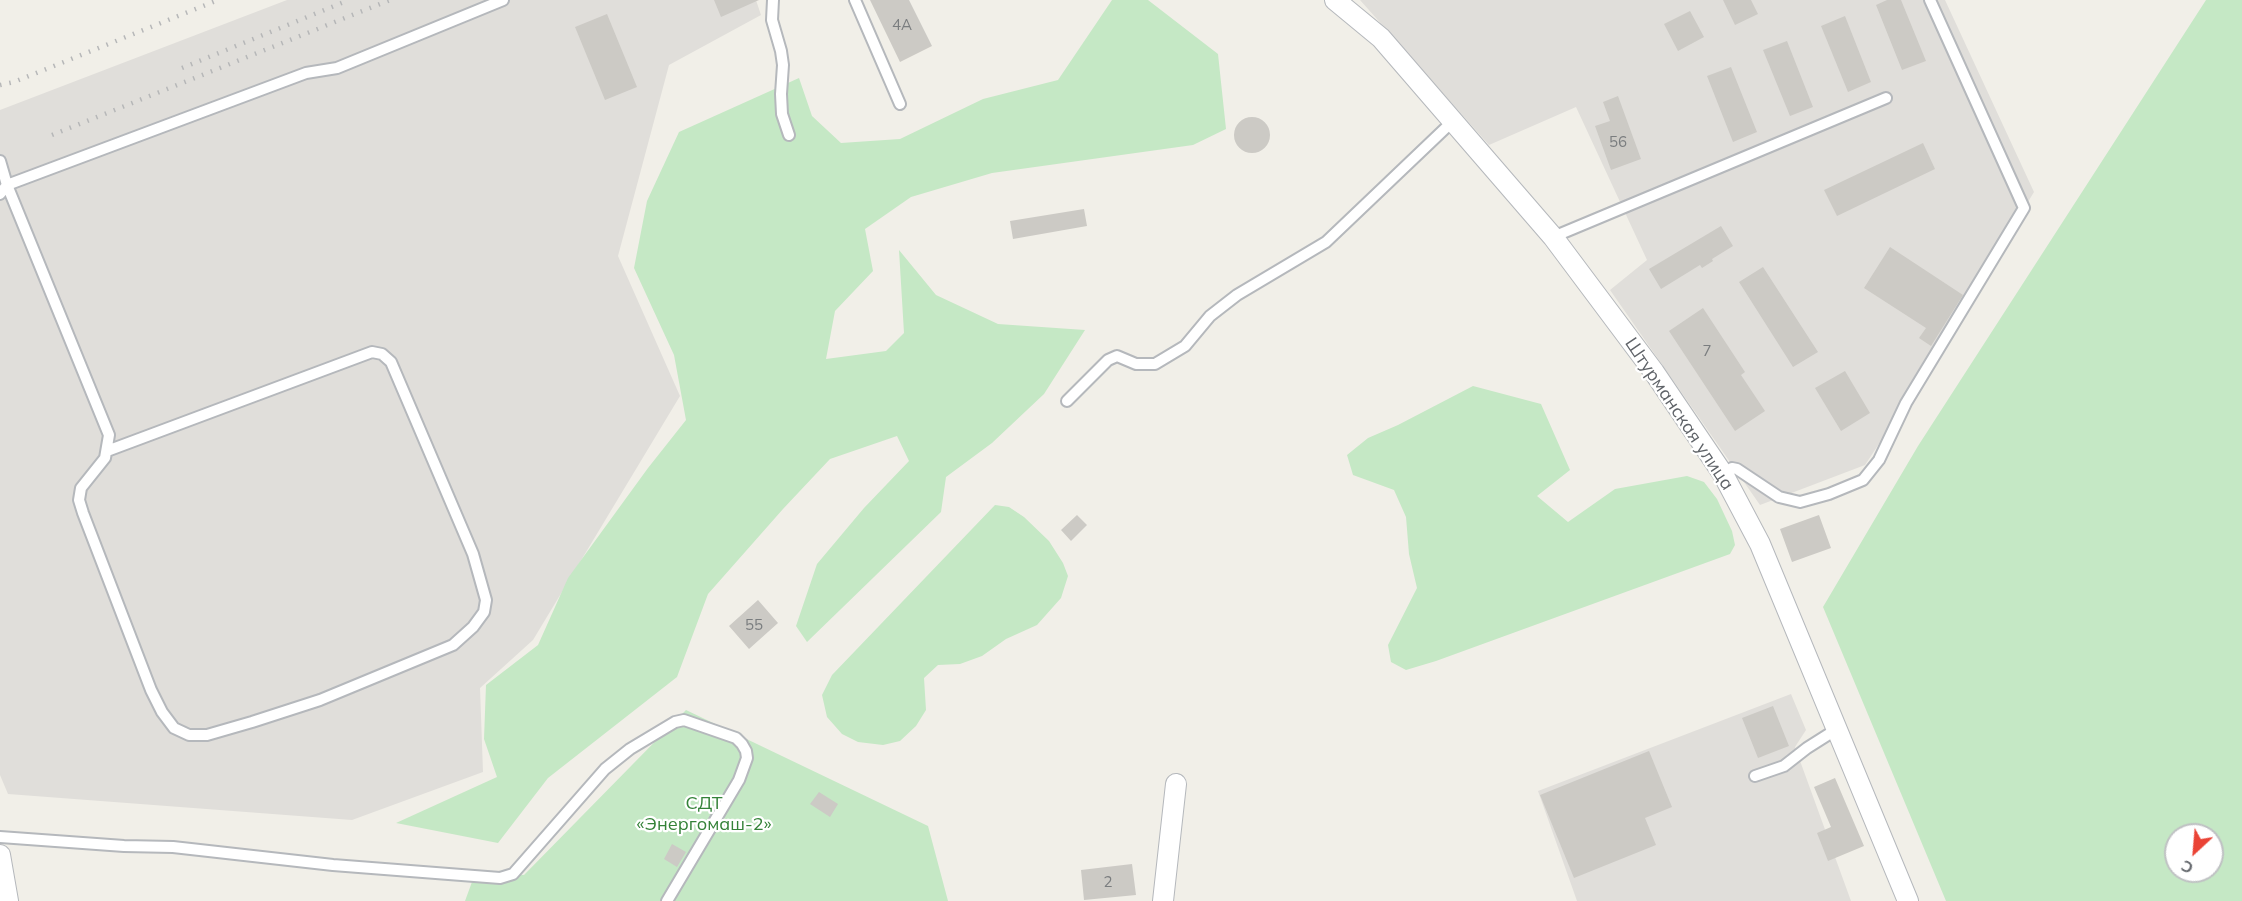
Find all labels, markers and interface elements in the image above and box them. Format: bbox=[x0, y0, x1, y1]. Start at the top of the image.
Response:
house number: 4А bbox=[892, 16, 912, 34]
house number: 56 bbox=[1609, 133, 1627, 151]
street label: Штурманская улица bbox=[1620, 334, 1738, 494]
house number: 7 bbox=[1703, 342, 1711, 360]
house number: 55 bbox=[745, 616, 763, 634]
park label: СДТ «Энергомаш-2» bbox=[637, 793, 771, 836]
north arrow bbox=[2164, 823, 2224, 883]
text: С bbox=[2178, 856, 2196, 879]
house number: 2 bbox=[1104, 873, 1112, 891]

